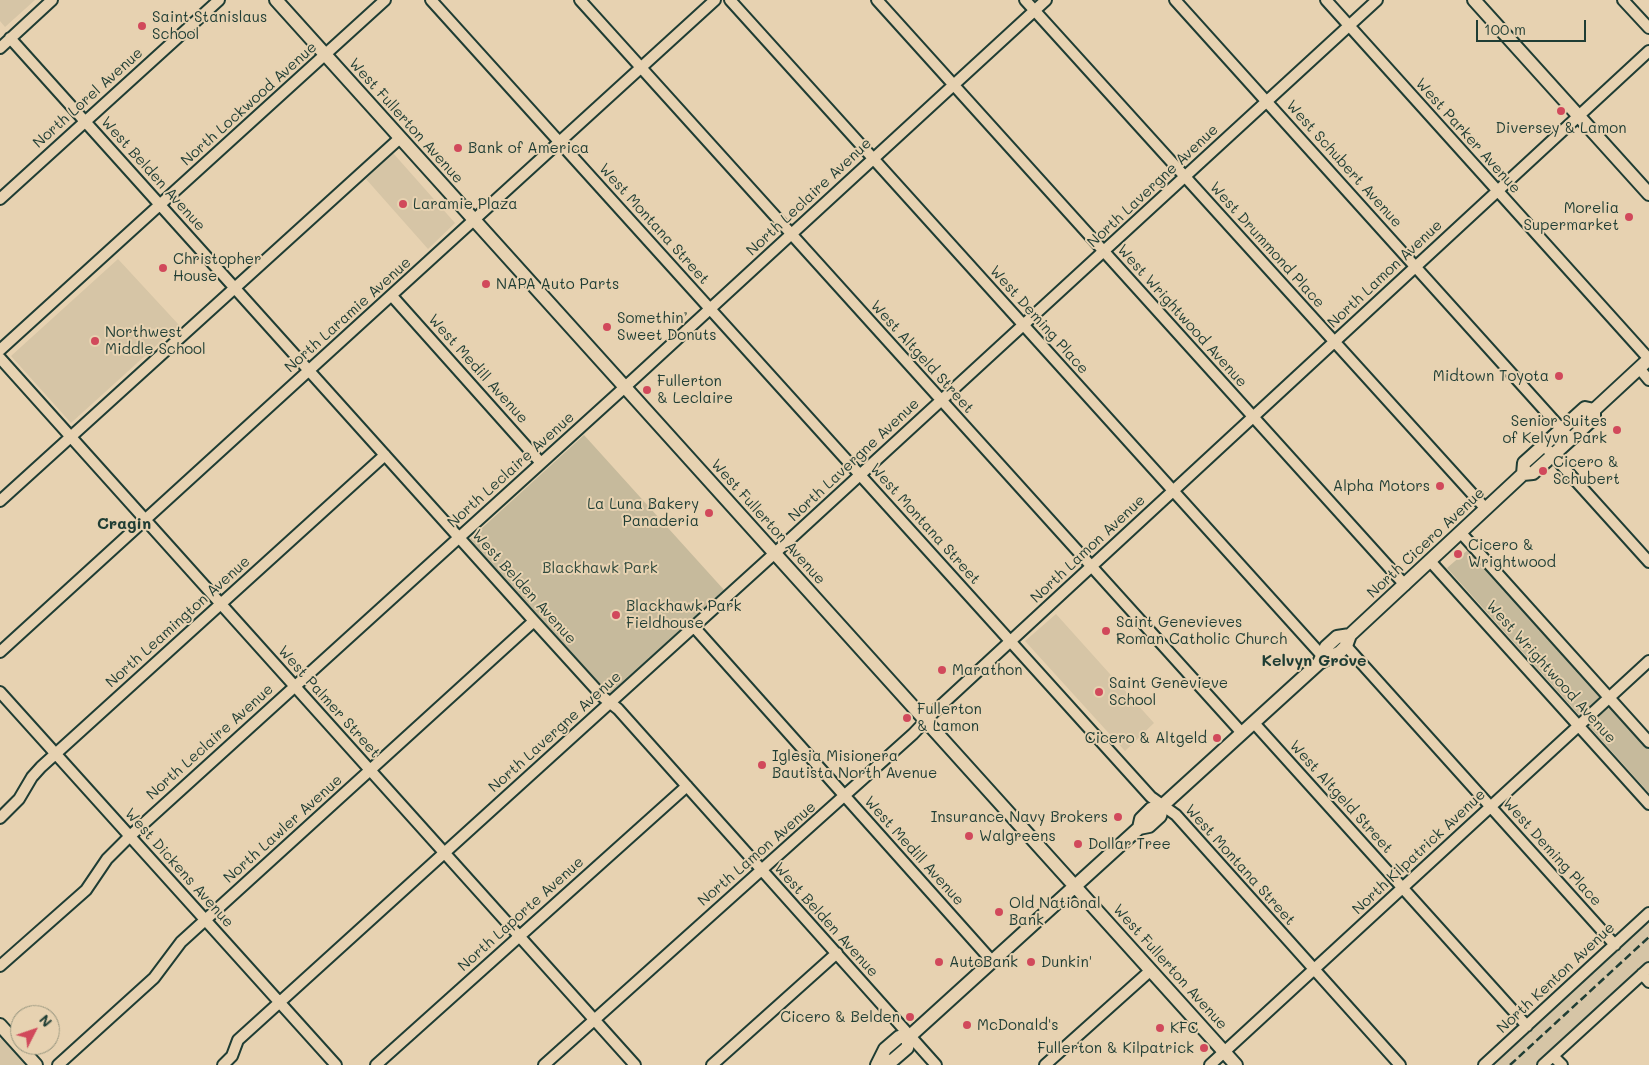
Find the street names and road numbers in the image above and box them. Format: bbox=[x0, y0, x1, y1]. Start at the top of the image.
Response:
street label: North Lockwood Avenue bbox=[177, 38, 321, 170]
street label: North Lorel Avenue bbox=[29, 44, 147, 152]
street label: West Fullerton Avenue bbox=[345, 55, 467, 187]
street label: West Parker Avenue bbox=[1412, 75, 1524, 197]
street label: West Schubert Avenue bbox=[1282, 97, 1406, 231]
street label: West Belden Avenue bbox=[97, 113, 209, 235]
street label: North Lavergne Avenue bbox=[1084, 121, 1222, 251]
street label: North Leclaire Avenue bbox=[743, 134, 875, 260]
street label: West Montana Street bbox=[595, 160, 713, 288]
street label: West Drummond Place bbox=[1206, 178, 1328, 312]
street label: North Lamon Avenue bbox=[1324, 216, 1446, 332]
street label: West Wrightwood Avenue bbox=[1113, 241, 1251, 391]
street label: North Laramie Avenue bbox=[281, 253, 415, 377]
street label: West Deming Place bbox=[986, 262, 1092, 378]
street label: West Altgeld Street bbox=[867, 297, 977, 417]
street label: West Medill Avenue bbox=[424, 311, 532, 427]
street label: North Lavergne Avenue bbox=[785, 395, 923, 525]
street label: North Leclaire Avenue bbox=[444, 408, 578, 532]
street label: West Fullerton Avenue bbox=[707, 456, 829, 588]
street label: West Montana Street bbox=[866, 460, 984, 588]
street label: North Cicero Avenue bbox=[1364, 484, 1488, 602]
street label: North Lamon Avenue bbox=[1027, 491, 1149, 607]
street label: West Belden Avenue bbox=[468, 526, 580, 648]
street label: North Leamington Avenue bbox=[102, 552, 254, 692]
street label: West Wrightwood Avenue bbox=[1482, 597, 1620, 747]
street label: West Palmer Street bbox=[274, 642, 384, 762]
street label: North Lavergne Avenue bbox=[485, 668, 625, 796]
street label: North Leclaire Avenue bbox=[143, 680, 277, 804]
street label: West Altgeld Street bbox=[1286, 737, 1396, 857]
street label: North Lawler Avenue bbox=[220, 771, 346, 887]
street label: North Kilpatrick Avenue bbox=[1349, 786, 1489, 918]
street label: West Medill Avenue bbox=[860, 793, 968, 909]
street label: West Deming Place bbox=[1499, 794, 1605, 910]
street label: North Lamon Avenue bbox=[694, 798, 820, 910]
street label: West Montana Street bbox=[1181, 801, 1299, 929]
street label: West Dickens Avenue bbox=[121, 805, 237, 931]
street label: North Laporte Avenue bbox=[454, 853, 588, 975]
street label: West Belden Avenue bbox=[770, 859, 882, 981]
street label: West Fullerton Avenue bbox=[1109, 901, 1231, 1033]
street label: North Kenton Avenue bbox=[1493, 919, 1619, 1037]

